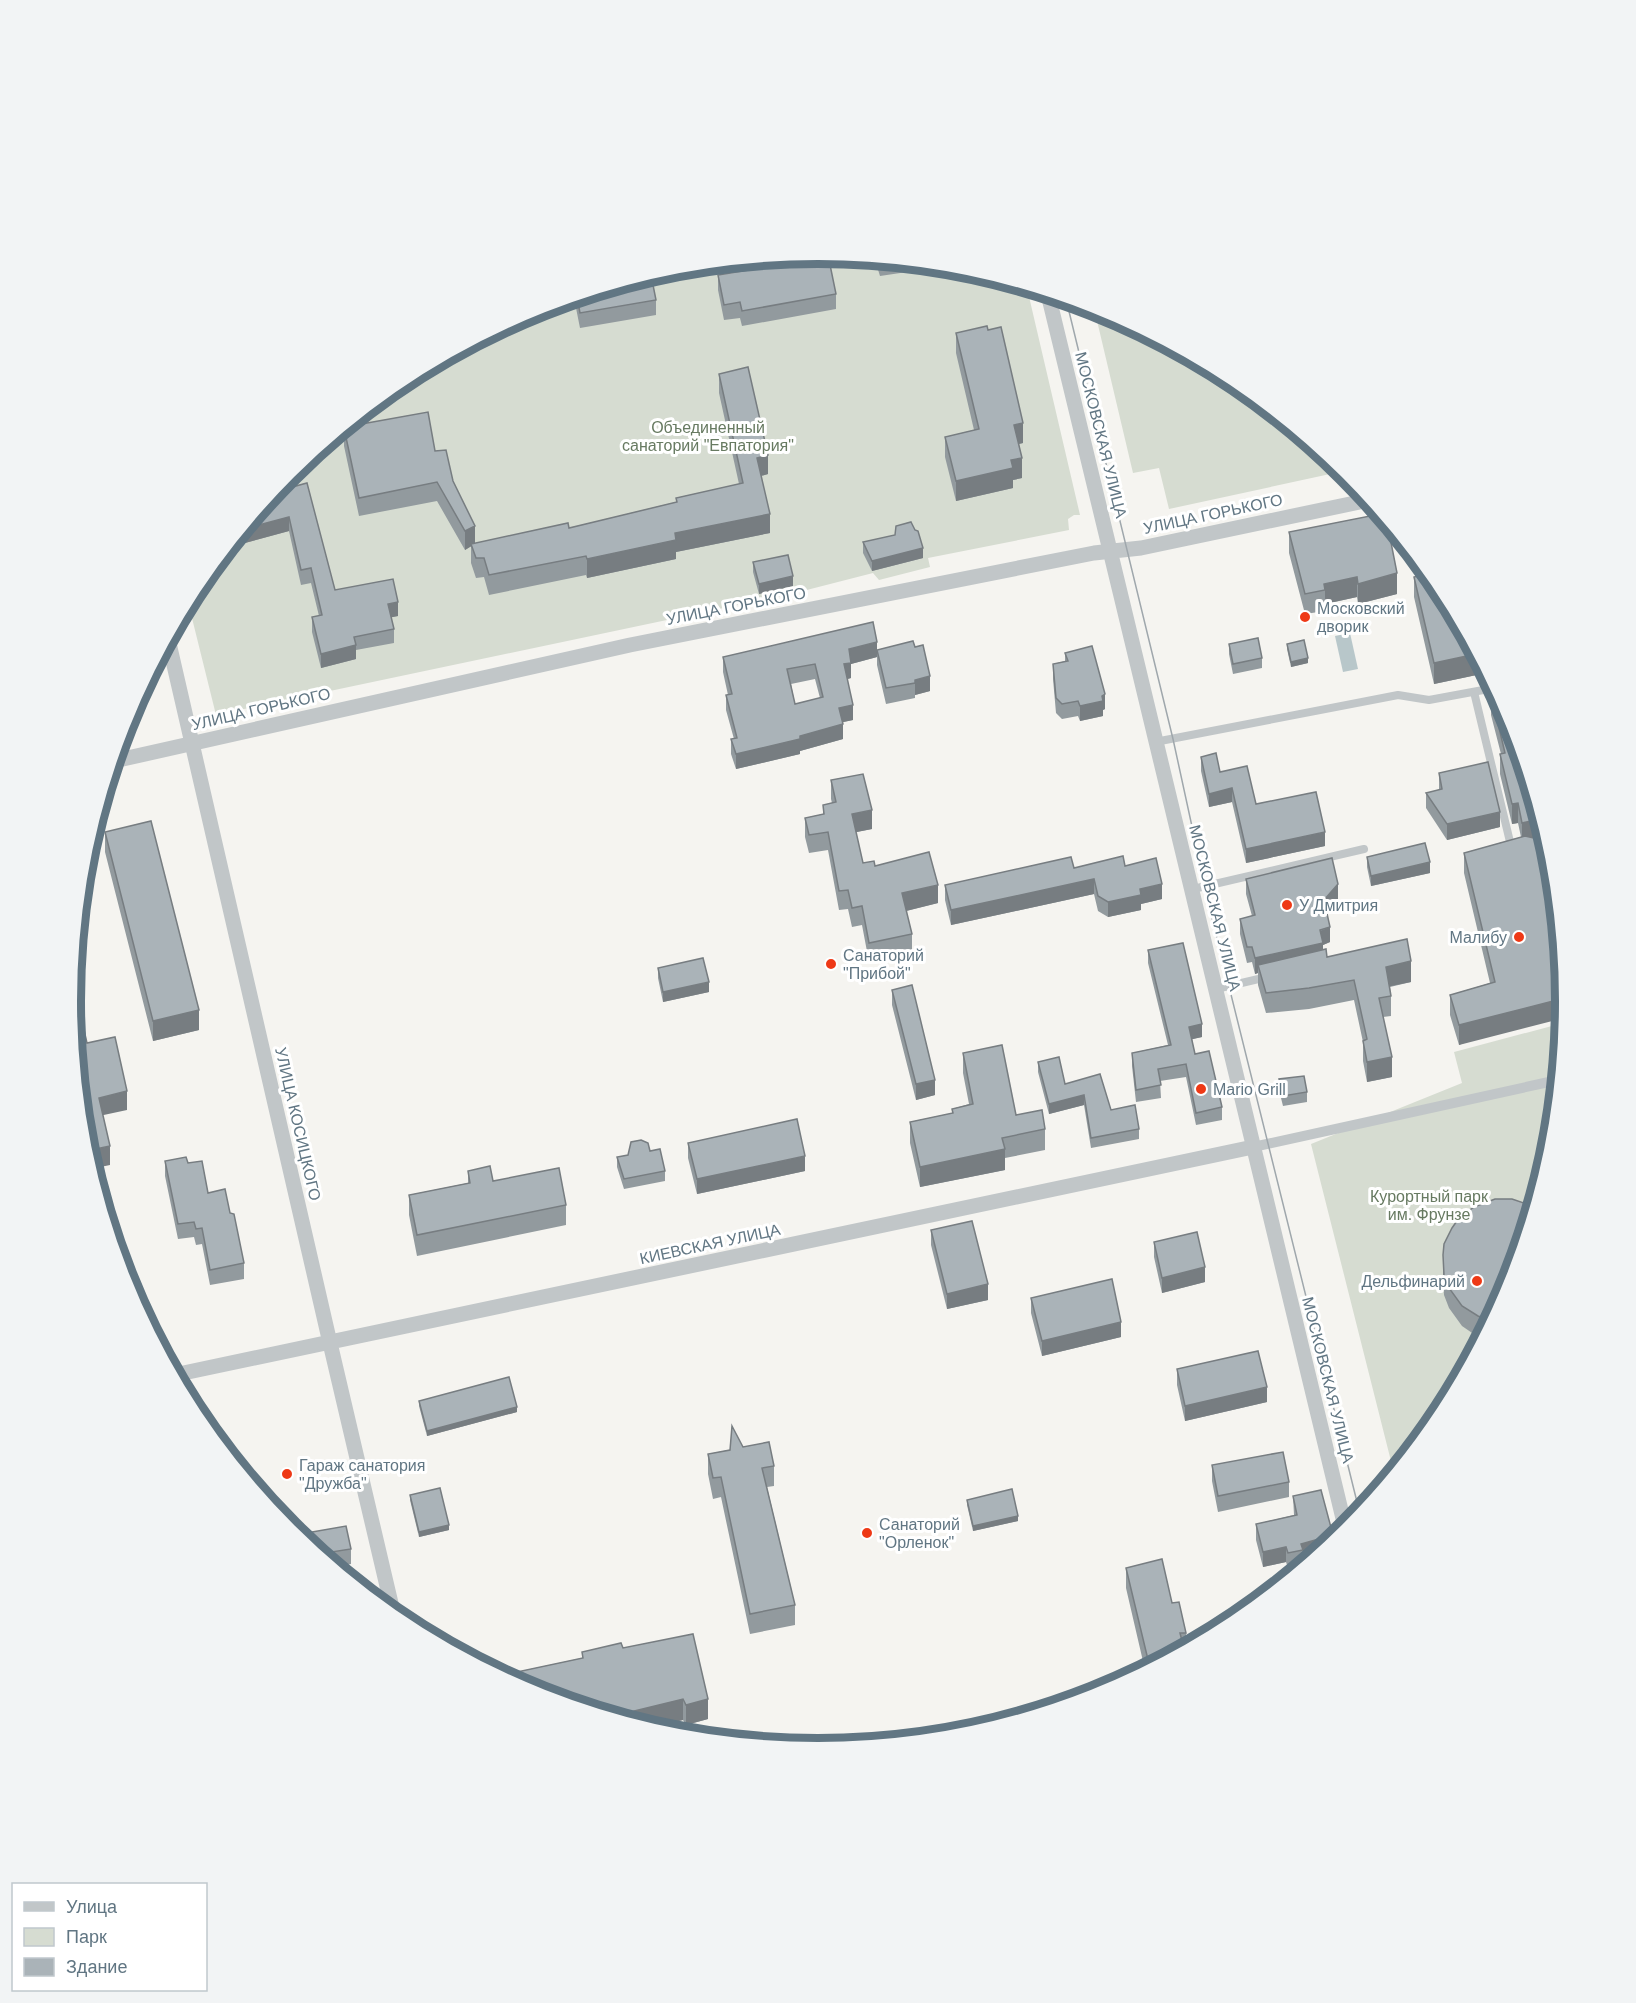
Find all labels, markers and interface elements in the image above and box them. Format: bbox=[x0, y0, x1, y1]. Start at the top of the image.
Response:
street label: МОСКОВСКАЯ УЛИЦА bbox=[1072, 350, 1130, 520]
park label: Объединенный санаторий "Евпатория" bbox=[622, 419, 794, 454]
street label: УЛИЦА ГОРЬКОГО bbox=[1142, 491, 1284, 537]
street label: УЛИЦА ГОРЬКОГО bbox=[665, 584, 807, 628]
place label: Московский дворик bbox=[1317, 600, 1405, 635]
marker: Московский дворик bbox=[1298, 610, 1312, 624]
street label: УЛИЦА ГОРЬКОГО bbox=[190, 685, 332, 733]
street label: МОСКОВСКАЯ УЛИЦА bbox=[1186, 823, 1244, 993]
place label: У Дмитрия bbox=[1299, 897, 1378, 914]
marker: У Дмитрия bbox=[1280, 898, 1294, 912]
place label: Малибу bbox=[1450, 929, 1507, 946]
marker: Малибу bbox=[1512, 930, 1526, 944]
place label: Санаторий "Прибой" bbox=[843, 947, 924, 982]
marker: Санаторий "Прибой" bbox=[824, 957, 838, 971]
street label: УЛИЦА КОСИЦКОГО bbox=[272, 1046, 324, 1202]
place label: Mario Grill bbox=[1213, 1081, 1286, 1098]
marker: Mario Grill bbox=[1194, 1082, 1208, 1096]
park label: Курортный парк им. Фрунзе bbox=[1370, 1188, 1489, 1223]
street label: КИЕВСКАЯ УЛИЦА bbox=[638, 1221, 782, 1267]
place label: Дельфинарий bbox=[1362, 1273, 1465, 1290]
marker: Дельфинарий bbox=[1470, 1274, 1484, 1288]
street label: МОСКОВСКАЯ УЛИЦА bbox=[1299, 1295, 1357, 1465]
place label: Гараж санатория "Дружба" bbox=[299, 1457, 425, 1492]
marker: Гараж санатория "Дружба" bbox=[280, 1467, 294, 1481]
place label: Санаторий "Орленок" bbox=[879, 1516, 960, 1551]
marker: Санаторий "Орленок" bbox=[860, 1526, 874, 1540]
legend bbox=[12, 1883, 207, 1991]
text: Улица bbox=[66, 1897, 118, 1917]
text: Парк bbox=[66, 1927, 107, 1947]
text: Здание bbox=[66, 1957, 127, 1977]

